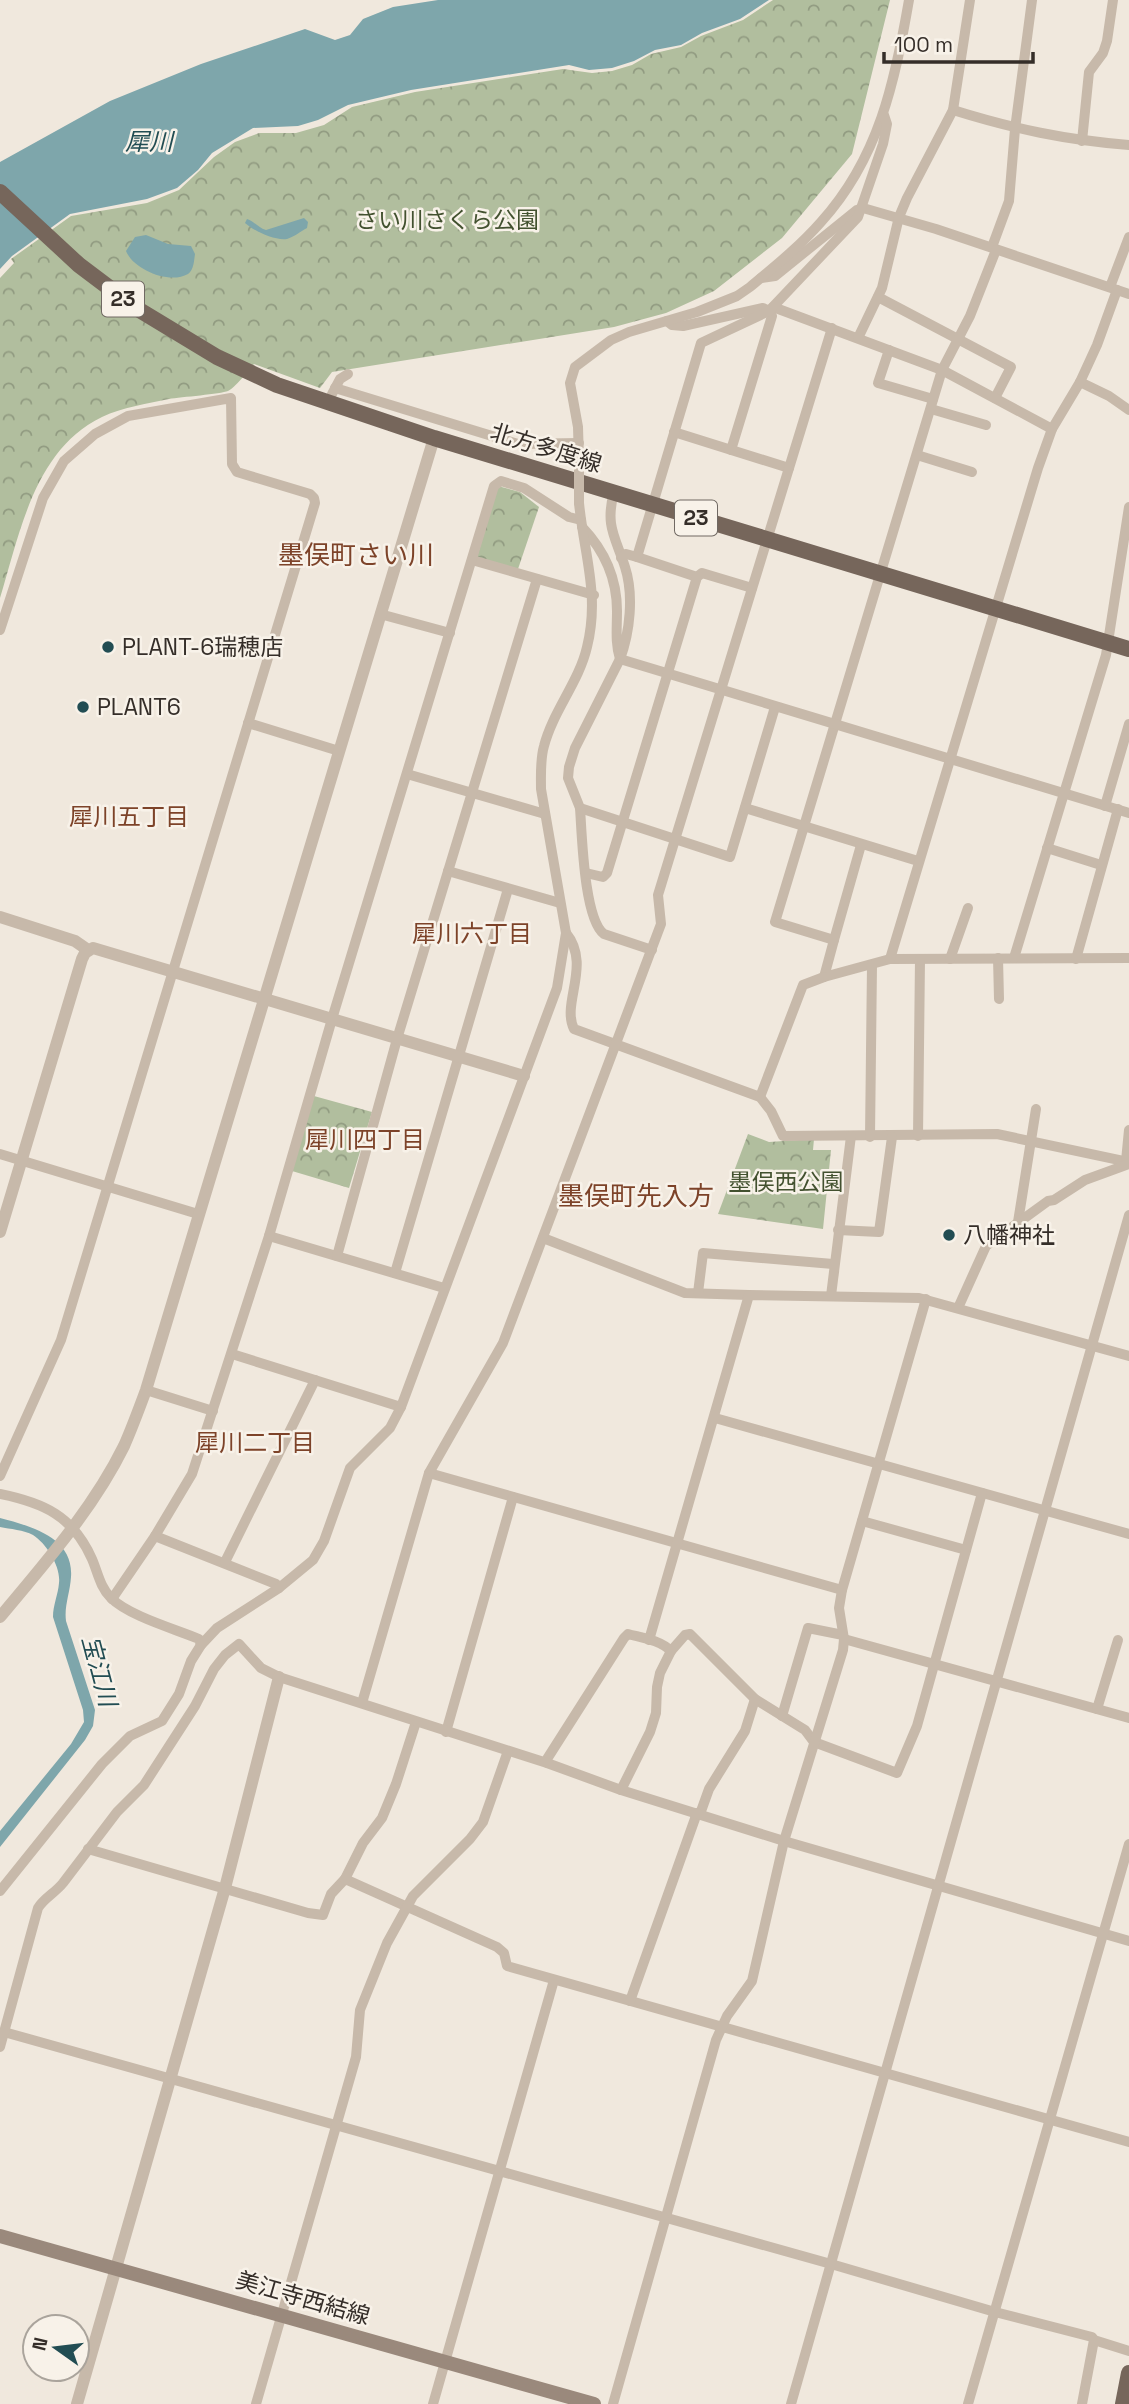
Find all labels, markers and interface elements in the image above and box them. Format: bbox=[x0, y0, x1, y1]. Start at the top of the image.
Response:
scale bar bbox=[884, 21, 1033, 65]
text: 100 m bbox=[894, 31, 953, 58]
water label: 犀川 bbox=[125, 126, 176, 157]
park label: さい川さくら公園 bbox=[355, 205, 539, 235]
road number: 23 bbox=[102, 282, 144, 316]
street label: 北方多度線 bbox=[487, 417, 605, 479]
road number: 23 bbox=[675, 500, 717, 536]
district label: 墨俣町さい川 bbox=[278, 538, 434, 572]
place label: PLANT-6瑞穂店 bbox=[122, 632, 283, 662]
marker: PLANT-6瑞穂店 bbox=[100, 639, 116, 655]
place label: PLANT6 bbox=[97, 692, 181, 722]
marker: PLANT6 bbox=[75, 699, 91, 715]
district label: 犀川五丁目 bbox=[69, 801, 189, 832]
district label: 犀川六丁目 bbox=[412, 918, 532, 949]
district label: 犀川四丁目 bbox=[305, 1124, 425, 1155]
park label: 墨俣西公園 bbox=[729, 1167, 844, 1197]
district label: 墨俣町先入方 bbox=[558, 1179, 714, 1213]
place label: 八幡神社 bbox=[963, 1220, 1055, 1250]
marker: 八幡神社 bbox=[941, 1227, 957, 1243]
district label: 犀川二丁目 bbox=[195, 1427, 315, 1458]
water label: 宝江川 bbox=[75, 1632, 125, 1713]
street label: 美江寺西結線 bbox=[233, 2265, 373, 2331]
north arrow bbox=[21, 2313, 91, 2383]
text: N bbox=[26, 2335, 54, 2353]

